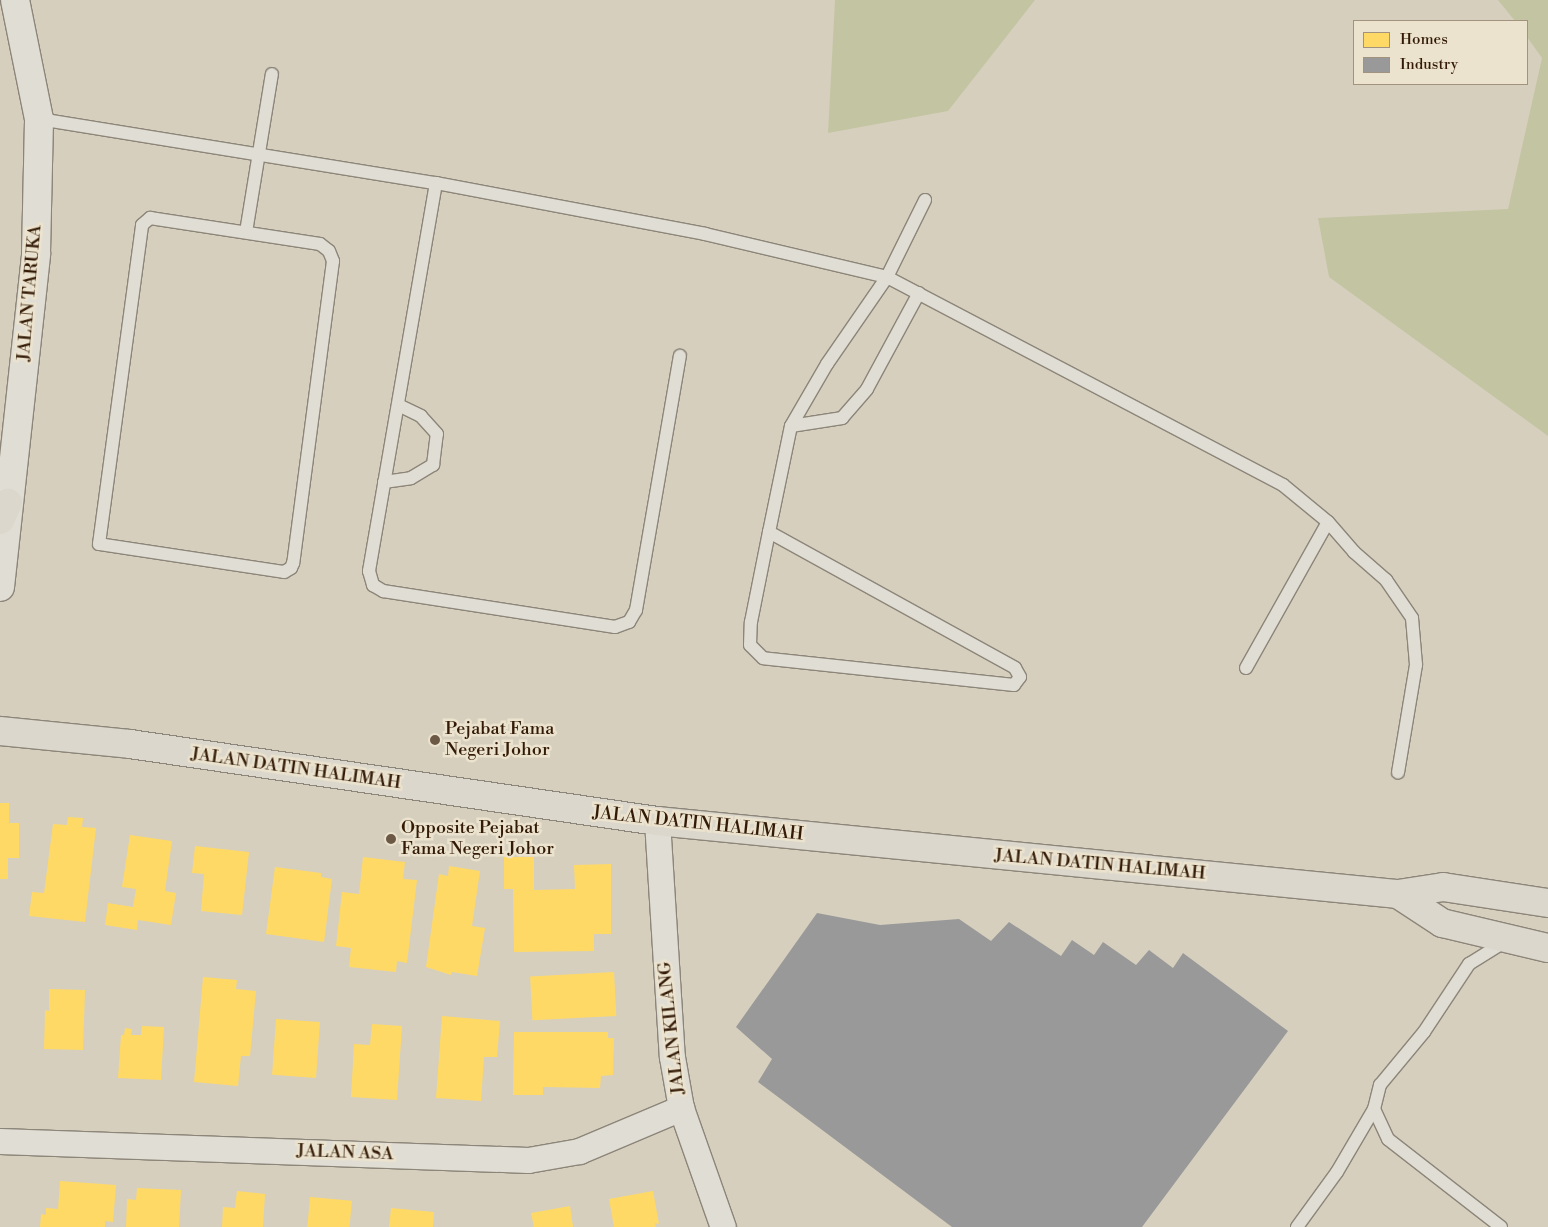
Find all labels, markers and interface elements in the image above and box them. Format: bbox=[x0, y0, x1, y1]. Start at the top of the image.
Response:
legend bbox=[1353, 20, 1528, 85]
text: Homes bbox=[1400, 30, 1448, 49]
text: Industry bbox=[1400, 55, 1458, 74]
street label: JALAN TARUKA bbox=[13, 224, 47, 362]
place label: Pejabat Fama Negeri Johor bbox=[445, 719, 554, 762]
marker: Pejabat Fama Negeri Johor bbox=[429, 734, 441, 746]
street label: JALAN DATIN HALIMAH bbox=[190, 744, 402, 794]
street label: JALAN DATIN HALIMAH bbox=[592, 802, 804, 846]
place label: Opposite Pejabat Fama Negeri Johor bbox=[401, 818, 554, 861]
marker: Opposite Pejabat Fama Negeri Johor bbox=[385, 833, 397, 845]
street label: JALAN DATIN HALIMAH bbox=[994, 845, 1206, 885]
street label: JALAN KILANG bbox=[654, 961, 690, 1095]
street label: JALAN ASA bbox=[296, 1141, 394, 1165]

